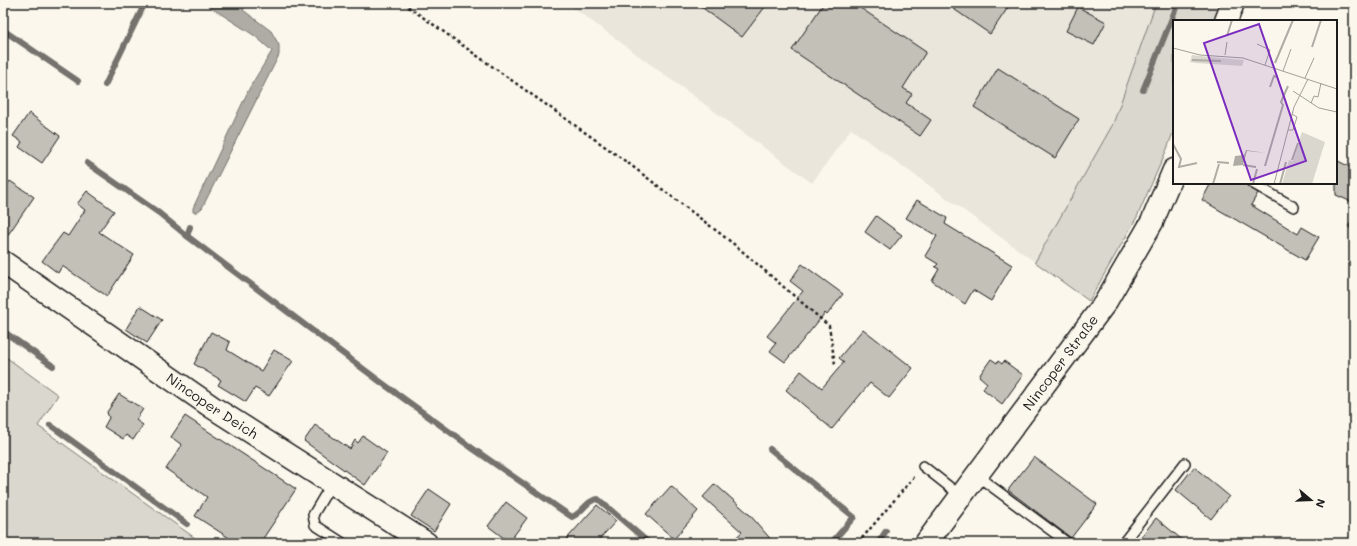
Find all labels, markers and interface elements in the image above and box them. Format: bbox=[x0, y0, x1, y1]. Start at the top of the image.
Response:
inset map bbox=[1173, 20, 1337, 184]
street label: Nincoper Straße bbox=[1018, 311, 1102, 414]
street label: Nincoper Deich bbox=[163, 368, 262, 443]
north arrow bbox=[1291, 480, 1331, 520]
text: N bbox=[1312, 497, 1329, 510]

